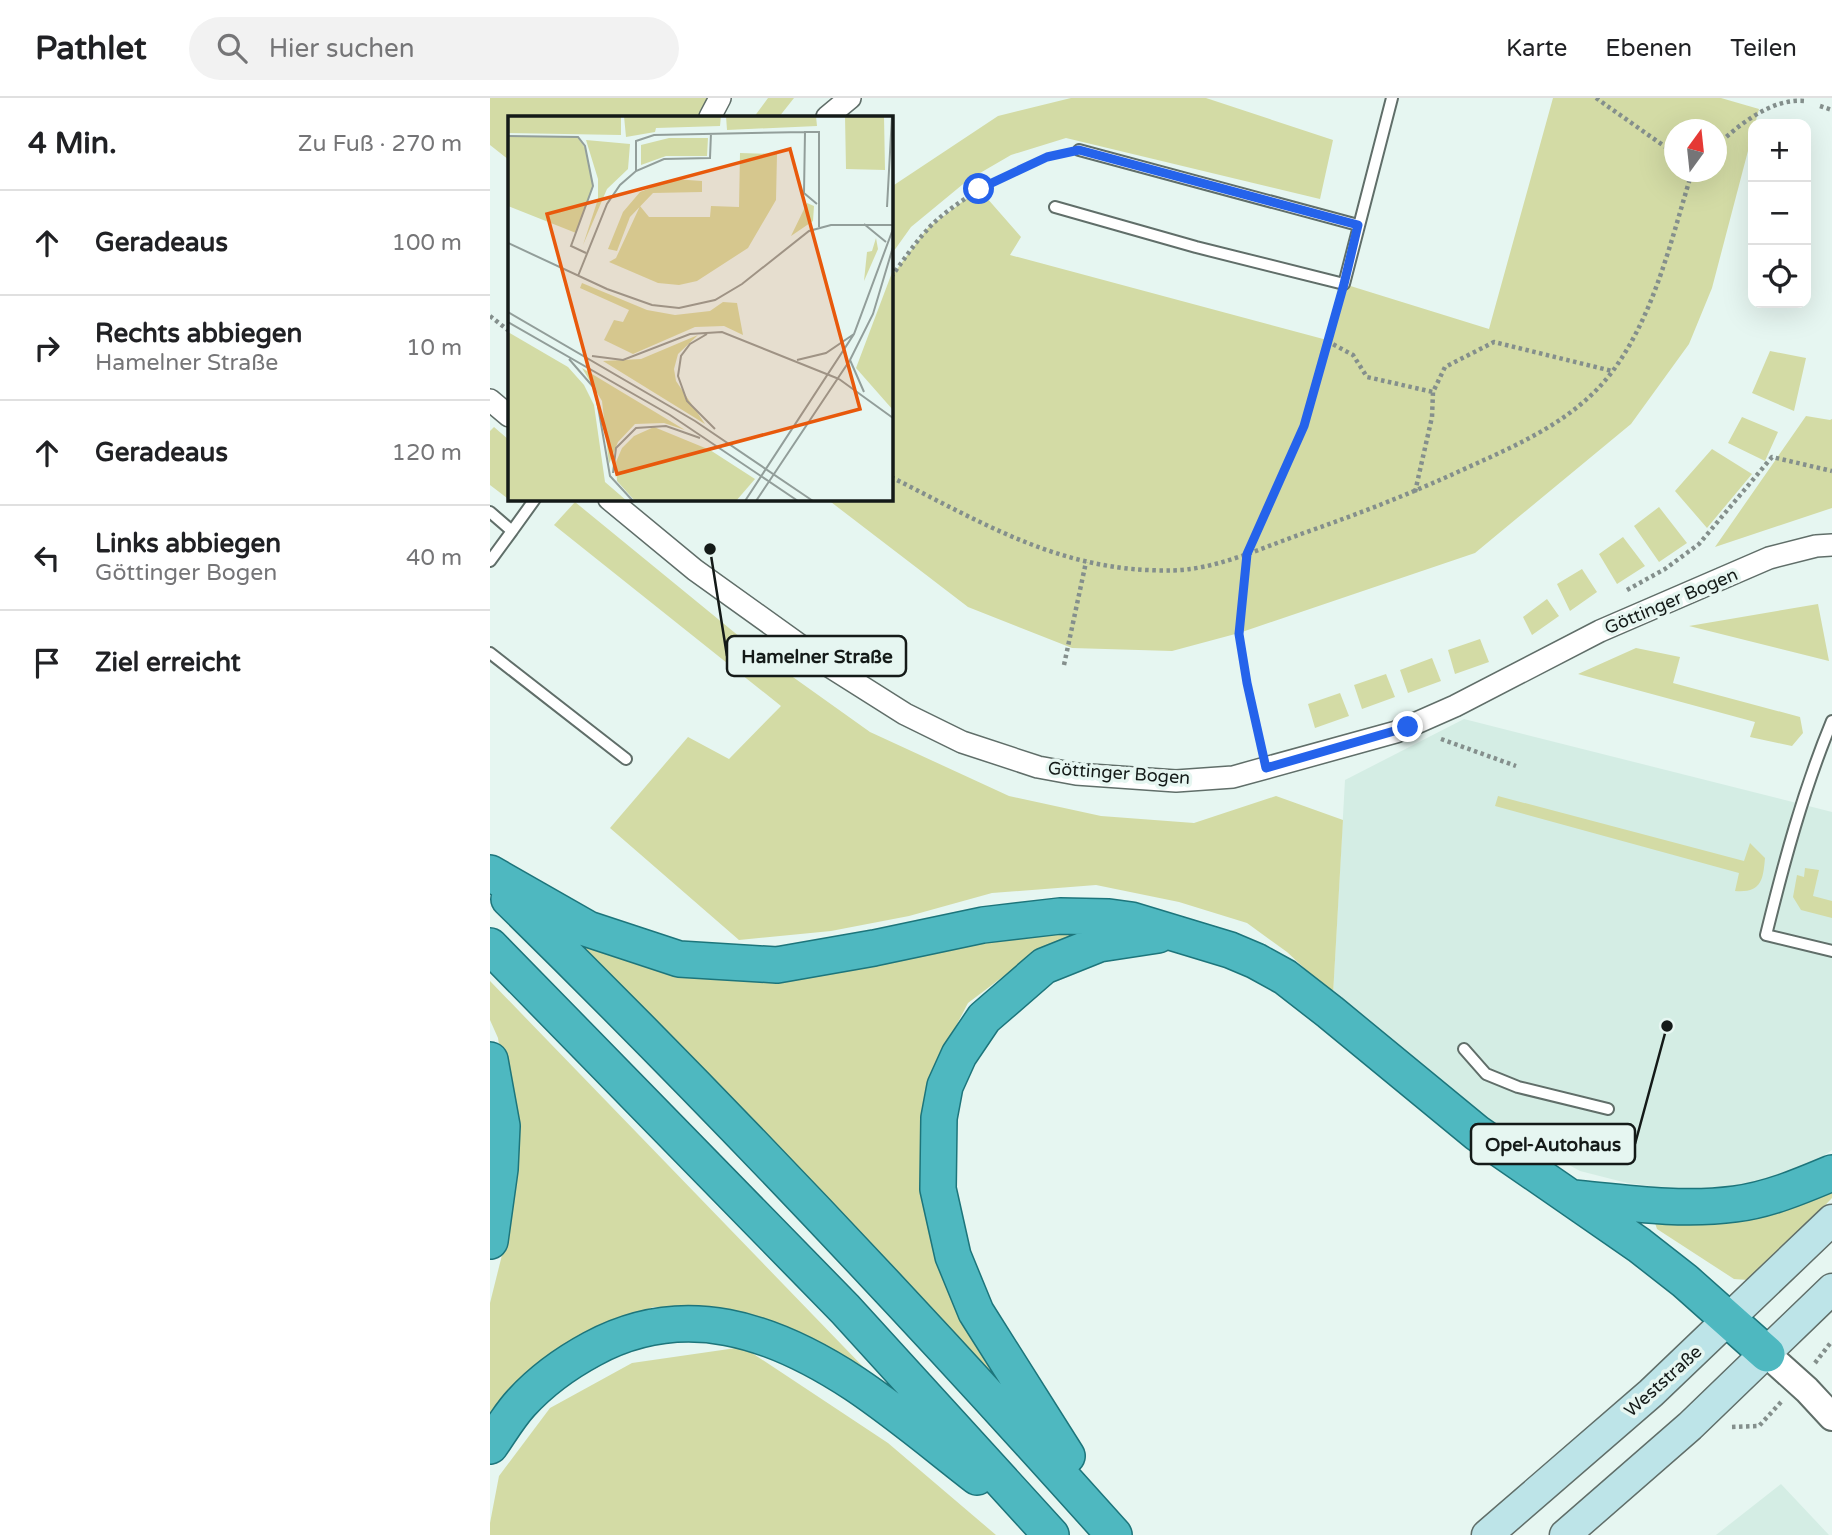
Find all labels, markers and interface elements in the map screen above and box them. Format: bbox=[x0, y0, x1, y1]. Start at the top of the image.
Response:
search box bbox=[189, 17, 679, 80]
text: Pathlet bbox=[35, 29, 147, 68]
icon: search bbox=[213, 29, 251, 67]
text: Hier suchen bbox=[269, 33, 415, 64]
text: Karte bbox=[1506, 34, 1567, 63]
text: Ebenen bbox=[1605, 34, 1692, 63]
text: Teilen bbox=[1730, 34, 1797, 63]
inset map bbox=[508, 116, 892, 500]
north arrow bbox=[1664, 119, 1727, 182]
map controls bbox=[1748, 119, 1811, 308]
button: + bbox=[1748, 119, 1811, 182]
text: 4 Min. bbox=[28, 125, 117, 162]
text: Zu Fuß · 270 m bbox=[298, 130, 462, 158]
route start bbox=[963, 173, 994, 204]
button: − bbox=[1748, 182, 1811, 245]
icon: ahead bbox=[28, 224, 66, 262]
text: Geradeaus bbox=[95, 227, 228, 258]
text: 100 m bbox=[392, 229, 462, 257]
button: locate bbox=[1748, 245, 1811, 308]
text: Rechts abbiegen bbox=[95, 318, 302, 349]
icon: right bbox=[28, 329, 66, 367]
text: 10 m bbox=[406, 334, 462, 362]
text: Hamelner Straße bbox=[95, 349, 278, 377]
icon: ahead bbox=[28, 434, 66, 472]
text: Geradeaus bbox=[95, 437, 228, 468]
text: 120 m bbox=[392, 439, 462, 467]
text: Links abbiegen bbox=[95, 528, 281, 559]
icon: left bbox=[28, 539, 66, 577]
text: 40 m bbox=[406, 544, 462, 572]
text: Göttinger Bogen bbox=[95, 559, 277, 587]
street label: Göttinger Bogen bbox=[1601, 563, 1741, 639]
callout: Hamelner Straße bbox=[727, 636, 906, 676]
icon: arrive bbox=[28, 644, 66, 682]
text: Hamelner Straße bbox=[741, 646, 893, 668]
text: Ziel erreicht bbox=[95, 647, 241, 678]
route end bbox=[1392, 711, 1423, 742]
street label: Göttinger Bogen bbox=[1047, 757, 1191, 789]
callout: Opel-Autohaus bbox=[1471, 1124, 1635, 1164]
text: Opel-Autohaus bbox=[1485, 1134, 1621, 1157]
street label: Weststraße bbox=[1620, 1341, 1706, 1421]

